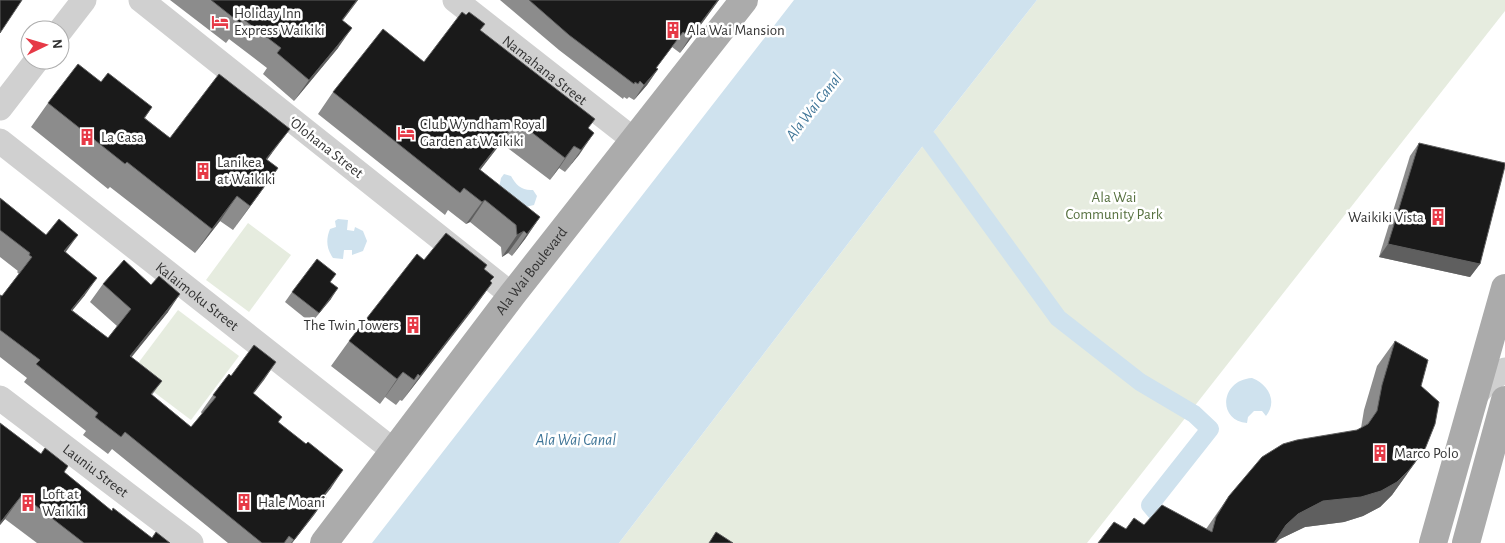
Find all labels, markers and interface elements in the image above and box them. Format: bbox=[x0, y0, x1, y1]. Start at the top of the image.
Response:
place label: Holiday Inn Express Waikiki bbox=[234, 6, 325, 38]
hotel icon: Holiday Inn Express Waikiki bbox=[210, 12, 230, 32]
north arrow bbox=[20, 20, 70, 70]
building icon: Ala Wai Mansion bbox=[663, 20, 683, 40]
place label: Ala Wai Mansion bbox=[687, 23, 785, 38]
street label: Namahana Street bbox=[499, 33, 590, 108]
text: N bbox=[50, 38, 64, 49]
water label: Ala Wai Canal bbox=[782, 70, 845, 144]
street label: ʻOlohana Street bbox=[286, 114, 366, 181]
place label: Club Wyndham Royal Garden at Waikiki bbox=[420, 117, 545, 149]
hotel icon: Club Wyndham Royal Garden at Waikiki bbox=[396, 123, 416, 143]
building icon: La Casa bbox=[77, 127, 97, 147]
place label: La Casa bbox=[101, 130, 144, 145]
place label: Lanikea at Waikiki bbox=[217, 155, 275, 187]
building icon: Lanikea at Waikiki bbox=[193, 161, 213, 181]
park label: Ala Wai Community Park bbox=[1066, 190, 1163, 222]
building icon: Waikiki Vista bbox=[1428, 207, 1448, 227]
place label: Waikiki Vista bbox=[1348, 210, 1424, 225]
street label: Ala Wai Boulevard bbox=[493, 224, 570, 318]
street label: Kalaimoku Street bbox=[153, 259, 241, 334]
building icon: The Twin Towers bbox=[403, 315, 423, 335]
place label: The Twin Towers bbox=[304, 318, 399, 333]
water label: Ala Wai Canal bbox=[535, 432, 616, 448]
street label: Launiu Street bbox=[60, 442, 131, 501]
building icon: Marco Polo bbox=[1370, 443, 1390, 463]
place label: Marco Polo bbox=[1394, 446, 1459, 461]
place label: Loft at Waikiki bbox=[42, 487, 86, 519]
building icon: Hale Moani bbox=[234, 492, 254, 512]
building icon: Loft at Waikiki bbox=[18, 493, 38, 513]
place label: Hale Moani bbox=[258, 495, 325, 510]

